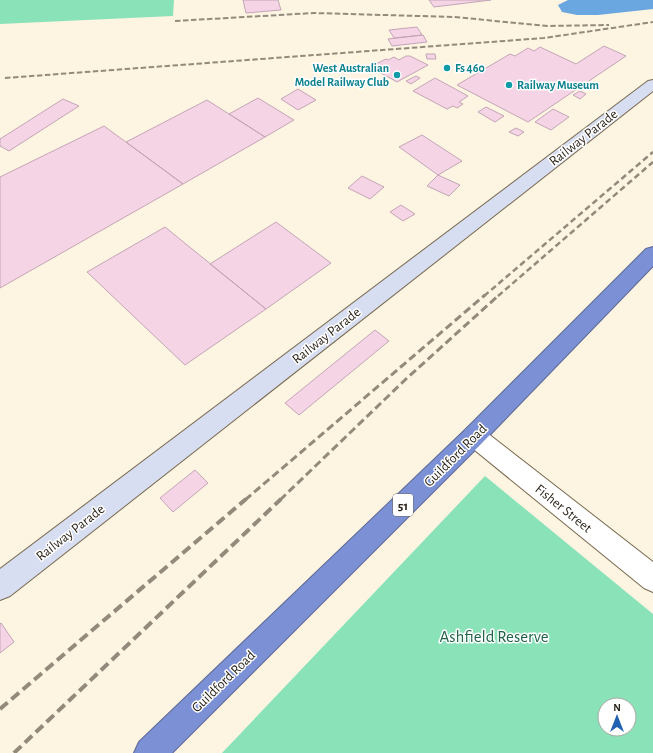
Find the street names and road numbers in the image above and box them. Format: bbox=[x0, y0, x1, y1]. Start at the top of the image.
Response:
street label: Railway Parade bbox=[547, 107, 620, 169]
street label: Railway Parade bbox=[290, 305, 363, 367]
street label: Guildford Road bbox=[422, 422, 490, 490]
street label: Fisher Street bbox=[532, 482, 595, 536]
road number: 51 bbox=[393, 494, 413, 516]
street label: Railway Parade bbox=[34, 502, 107, 564]
street label: Guildford Road bbox=[189, 648, 258, 715]

